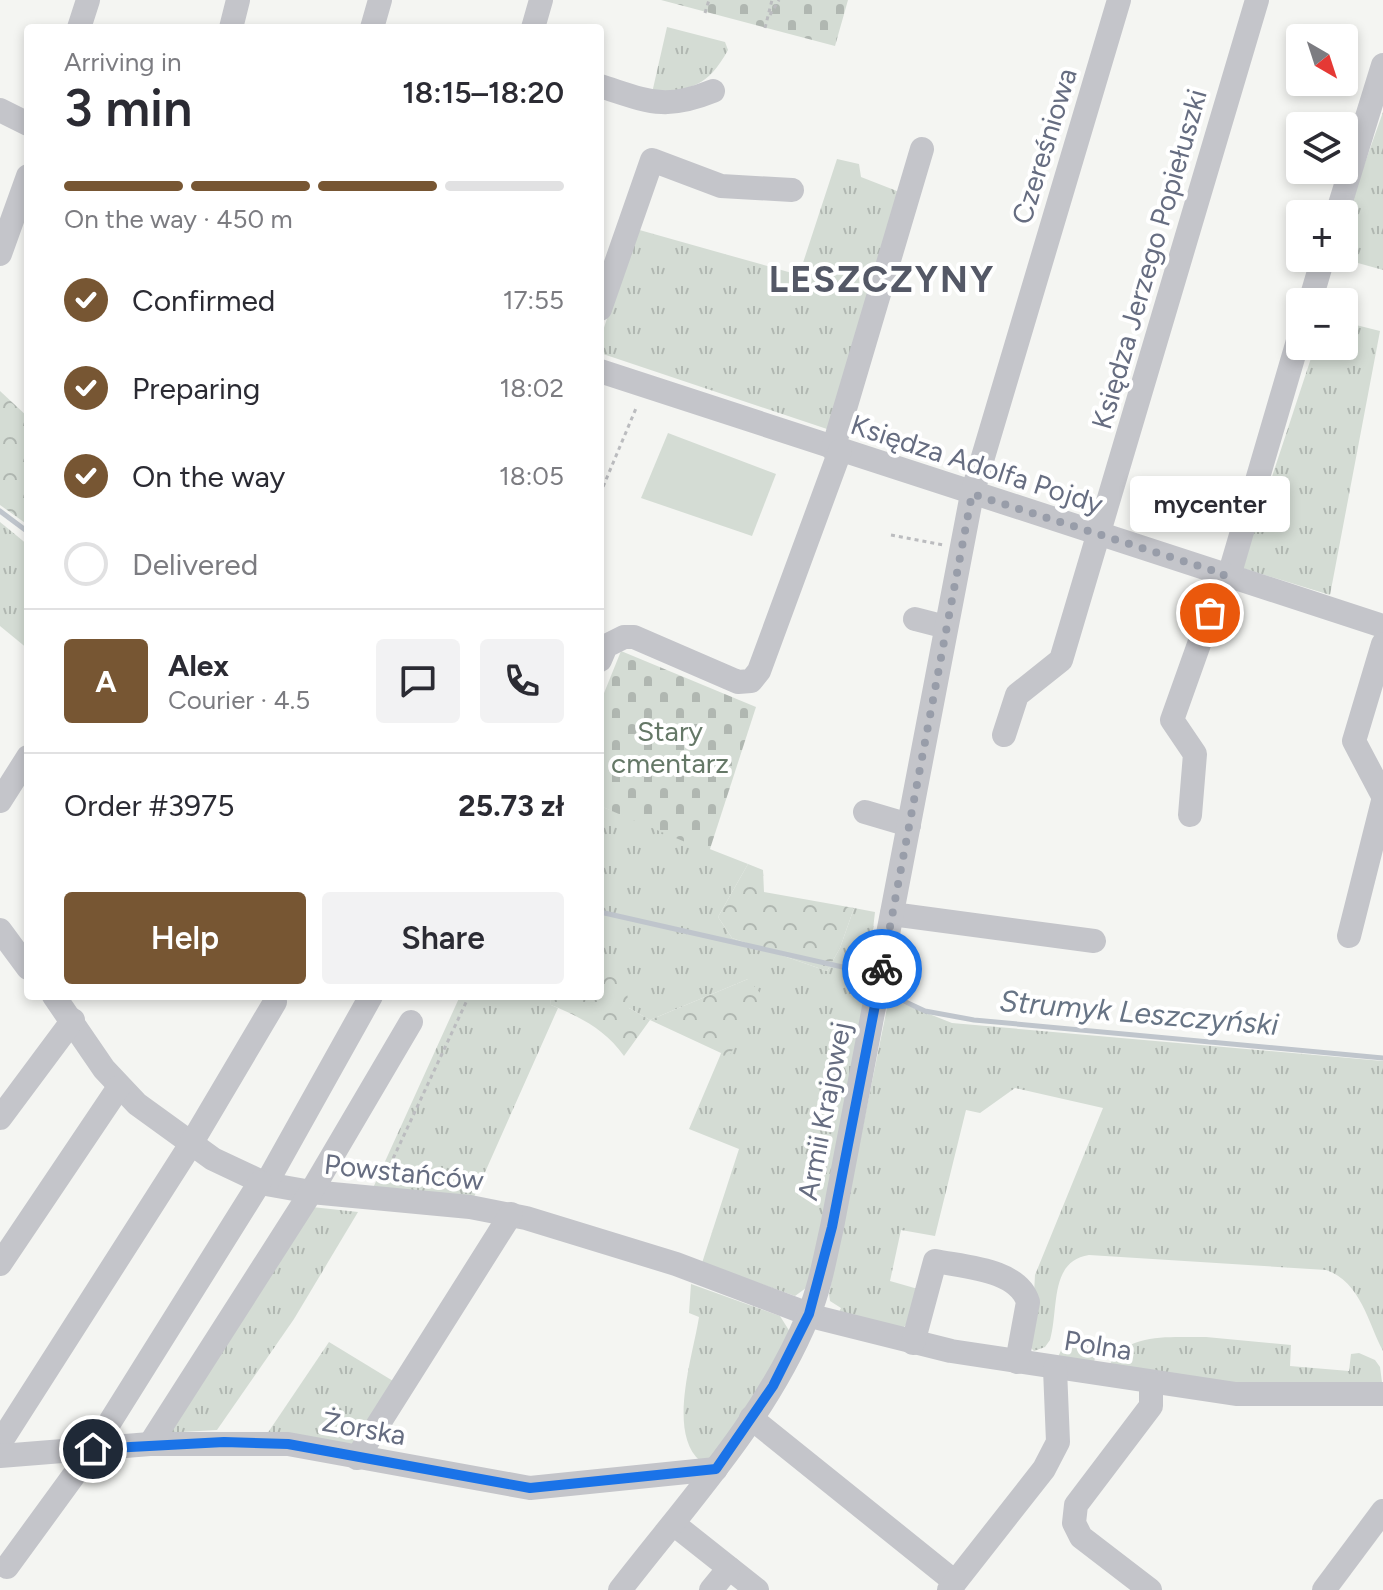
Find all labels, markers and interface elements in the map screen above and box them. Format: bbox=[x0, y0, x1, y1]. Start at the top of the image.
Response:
north arrow bbox=[1286, 24, 1358, 96]
map controls bbox=[1286, 24, 1358, 360]
text: Arriving in bbox=[64, 46, 182, 78]
street label: Czereśniowa bbox=[1004, 64, 1084, 228]
text: 18:15–18:20 bbox=[402, 74, 564, 111]
text: 3 min bbox=[64, 77, 192, 139]
street label: Księdza Jerzego Popiełuszki bbox=[1084, 85, 1214, 433]
button: layers bbox=[1286, 112, 1358, 184]
button: + bbox=[1286, 200, 1358, 272]
text: On the way · 450 m bbox=[64, 203, 293, 235]
district label: LESZCZYNY bbox=[769, 258, 995, 301]
icon: check bbox=[64, 278, 108, 322]
text: Confirmed bbox=[132, 282, 275, 319]
text: 17:55 bbox=[503, 284, 564, 316]
button: − bbox=[1286, 288, 1358, 360]
icon: check bbox=[64, 366, 108, 410]
text: Preparing bbox=[132, 370, 260, 407]
text: 18:02 bbox=[500, 372, 564, 404]
street label: Księdza Adolfa Pojdy bbox=[847, 407, 1108, 521]
icon: check bbox=[64, 454, 108, 498]
text: On the way bbox=[132, 458, 285, 495]
text: 18:05 bbox=[499, 460, 564, 492]
callout: mycenter bbox=[1130, 477, 1290, 533]
text: mycenter bbox=[1153, 488, 1267, 520]
text: Delivered bbox=[132, 546, 258, 583]
pin bbox=[1176, 579, 1244, 647]
icon: bag bbox=[1188, 591, 1232, 635]
button: chat bbox=[376, 639, 460, 723]
button: phone bbox=[480, 639, 564, 723]
text: Alex bbox=[168, 647, 229, 684]
text: A bbox=[95, 663, 117, 700]
text: Courier · 4.5 bbox=[168, 684, 310, 716]
park label: Stary cmentarz bbox=[611, 714, 729, 780]
text: Order #3975 bbox=[64, 787, 234, 824]
text: 25.73 zł bbox=[458, 787, 564, 824]
button: Help bbox=[64, 892, 306, 984]
button: Share bbox=[322, 892, 564, 984]
courier bbox=[842, 929, 922, 1009]
icon: bike bbox=[860, 947, 904, 991]
water label: Strumyk Leszczyński bbox=[998, 982, 1281, 1043]
street label: Armii Krajowej bbox=[790, 1019, 858, 1203]
street label: Powstańców bbox=[323, 1147, 485, 1197]
street label: Polna bbox=[1062, 1323, 1134, 1367]
street label: Żorska bbox=[320, 1404, 408, 1452]
pin bbox=[59, 1415, 127, 1483]
icon: home bbox=[71, 1427, 115, 1471]

